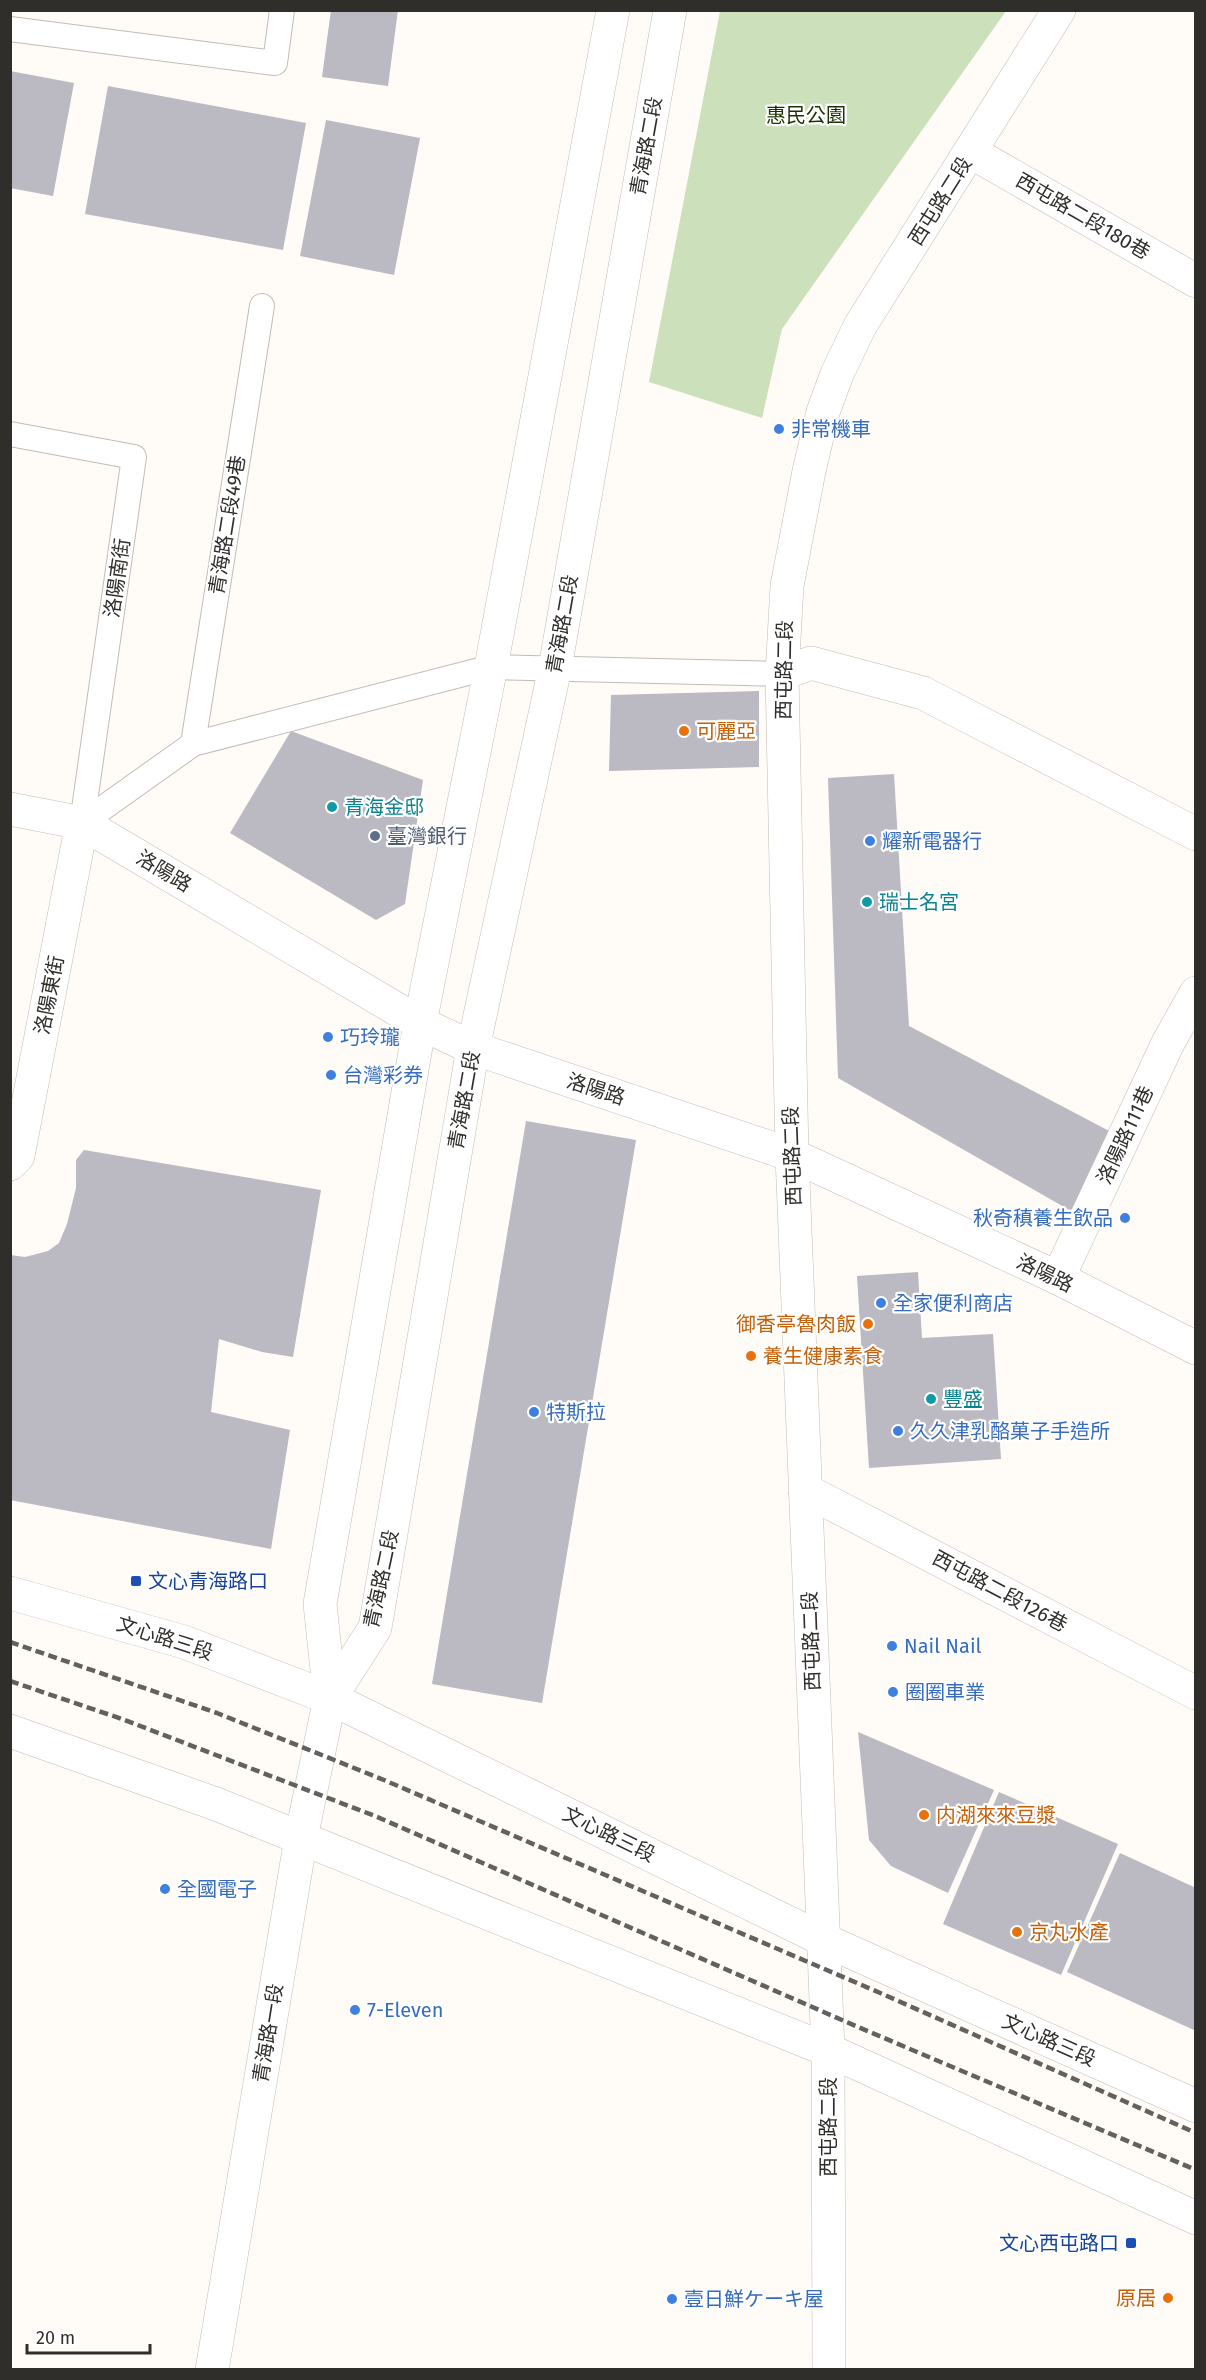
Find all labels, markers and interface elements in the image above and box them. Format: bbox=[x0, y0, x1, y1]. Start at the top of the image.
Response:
street label: 青海路二段 bbox=[625, 95, 667, 197]
park label: 惠民公園 bbox=[766, 103, 846, 127]
street label: 西屯路二段 bbox=[903, 152, 977, 250]
street label: 西屯路二段180巷 bbox=[1012, 168, 1154, 264]
place label: 非常機車 bbox=[791, 417, 871, 441]
marker: 非常機車 bbox=[772, 422, 786, 436]
street label: 青海路二段49巷 bbox=[204, 454, 250, 596]
street label: 洛陽南街 bbox=[100, 537, 134, 619]
street label: 青海路二段 bbox=[541, 573, 583, 675]
street label: 西屯路二段 bbox=[771, 620, 797, 720]
place label: 可麗亞 bbox=[696, 719, 756, 743]
marker: 可麗亞 bbox=[677, 724, 691, 738]
place label: 青海金邸 bbox=[344, 795, 424, 819]
marker: 青海金邸 bbox=[325, 800, 339, 814]
place label: 臺灣銀行 bbox=[387, 824, 467, 848]
marker: 臺灣銀行 bbox=[368, 829, 382, 843]
place label: 耀新電器行 bbox=[882, 829, 982, 853]
marker: 耀新電器行 bbox=[863, 834, 877, 848]
street label: 洛陽路 bbox=[132, 845, 196, 897]
place label: 瑞士名宮 bbox=[879, 890, 959, 914]
marker: 瑞士名宮 bbox=[860, 895, 874, 909]
street label: 洛陽東街 bbox=[30, 953, 68, 1037]
place label: 巧玲瓏 bbox=[340, 1025, 400, 1049]
marker: 巧玲瓏 bbox=[321, 1030, 335, 1044]
street label: 青海路二段 bbox=[443, 1049, 485, 1151]
place label: 台灣彩券 bbox=[343, 1063, 423, 1087]
marker: 台灣彩券 bbox=[324, 1068, 338, 1082]
street label: 洛陽路 bbox=[564, 1068, 628, 1110]
street label: 洛陽路111巷 bbox=[1092, 1082, 1158, 1188]
street label: 西屯路二段 bbox=[778, 1106, 806, 1206]
place label: 秋奇稹養生飲品 bbox=[973, 1206, 1113, 1230]
marker: 秋奇稹養生飲品 bbox=[1118, 1211, 1132, 1225]
street label: 洛陽路 bbox=[1013, 1249, 1077, 1297]
place label: 全家便利商店 bbox=[893, 1291, 1013, 1315]
marker: 全家便利商店 bbox=[874, 1296, 888, 1310]
place label: 御香亭魯肉飯 bbox=[736, 1312, 856, 1336]
marker: 御香亭魯肉飯 bbox=[861, 1317, 875, 1331]
place label: 養生健康素食 bbox=[763, 1344, 883, 1368]
marker: 養生健康素食 bbox=[744, 1349, 758, 1363]
place label: 豐盛 bbox=[943, 1387, 983, 1411]
marker: 豐盛 bbox=[924, 1392, 938, 1406]
place label: 特斯拉 bbox=[546, 1400, 606, 1424]
marker: 特斯拉 bbox=[527, 1405, 541, 1419]
place label: 久久津乳酪菓子手造所 bbox=[910, 1419, 1110, 1443]
marker: 久久津乳酪菓子手造所 bbox=[891, 1424, 905, 1438]
street label: 青海路二段 bbox=[359, 1528, 403, 1630]
street label: 西屯路二段126巷 bbox=[928, 1545, 1072, 1637]
place label: 文心青海路口 bbox=[148, 1569, 268, 1593]
marker: 文心青海路口 bbox=[129, 1574, 143, 1588]
street label: 西屯路二段 bbox=[797, 1591, 825, 1691]
street label: 文心路三段 bbox=[114, 1611, 216, 1665]
place label: Nail Nail bbox=[904, 1634, 982, 1658]
marker: Nail Nail bbox=[885, 1639, 899, 1653]
place label: 圈圈車業 bbox=[905, 1680, 985, 1704]
marker: 圈圈車業 bbox=[886, 1685, 900, 1699]
street label: 文心路三段 bbox=[559, 1801, 659, 1867]
place label: 内湖來來豆漿 bbox=[936, 1803, 1056, 1827]
marker: 内湖來來豆漿 bbox=[917, 1808, 931, 1822]
place label: 全國電子 bbox=[177, 1877, 257, 1901]
marker: 全國電子 bbox=[158, 1882, 172, 1896]
place label: 京丸水產 bbox=[1029, 1920, 1109, 1944]
marker: 京丸水產 bbox=[1010, 1925, 1024, 1939]
street label: 青海路一段 bbox=[248, 1982, 288, 2084]
place label: 7-Eleven bbox=[367, 1998, 443, 2022]
marker: 7-Eleven bbox=[348, 2003, 362, 2017]
street label: 文心路三段 bbox=[998, 2009, 1100, 2071]
street label: 西屯路二段 bbox=[816, 2077, 840, 2177]
place label: 文心西屯路口 bbox=[999, 2231, 1119, 2255]
marker: 文心西屯路口 bbox=[1124, 2236, 1138, 2250]
place label: 原居 bbox=[1116, 2286, 1156, 2310]
place label: 壹日鮮ケーキ屋 bbox=[684, 2287, 824, 2311]
marker: 原居 bbox=[1161, 2291, 1175, 2305]
marker: 壹日鮮ケーキ屋 bbox=[665, 2292, 679, 2306]
scale bar bbox=[27, 2317, 150, 2355]
text: 20 m bbox=[36, 2327, 75, 2349]

